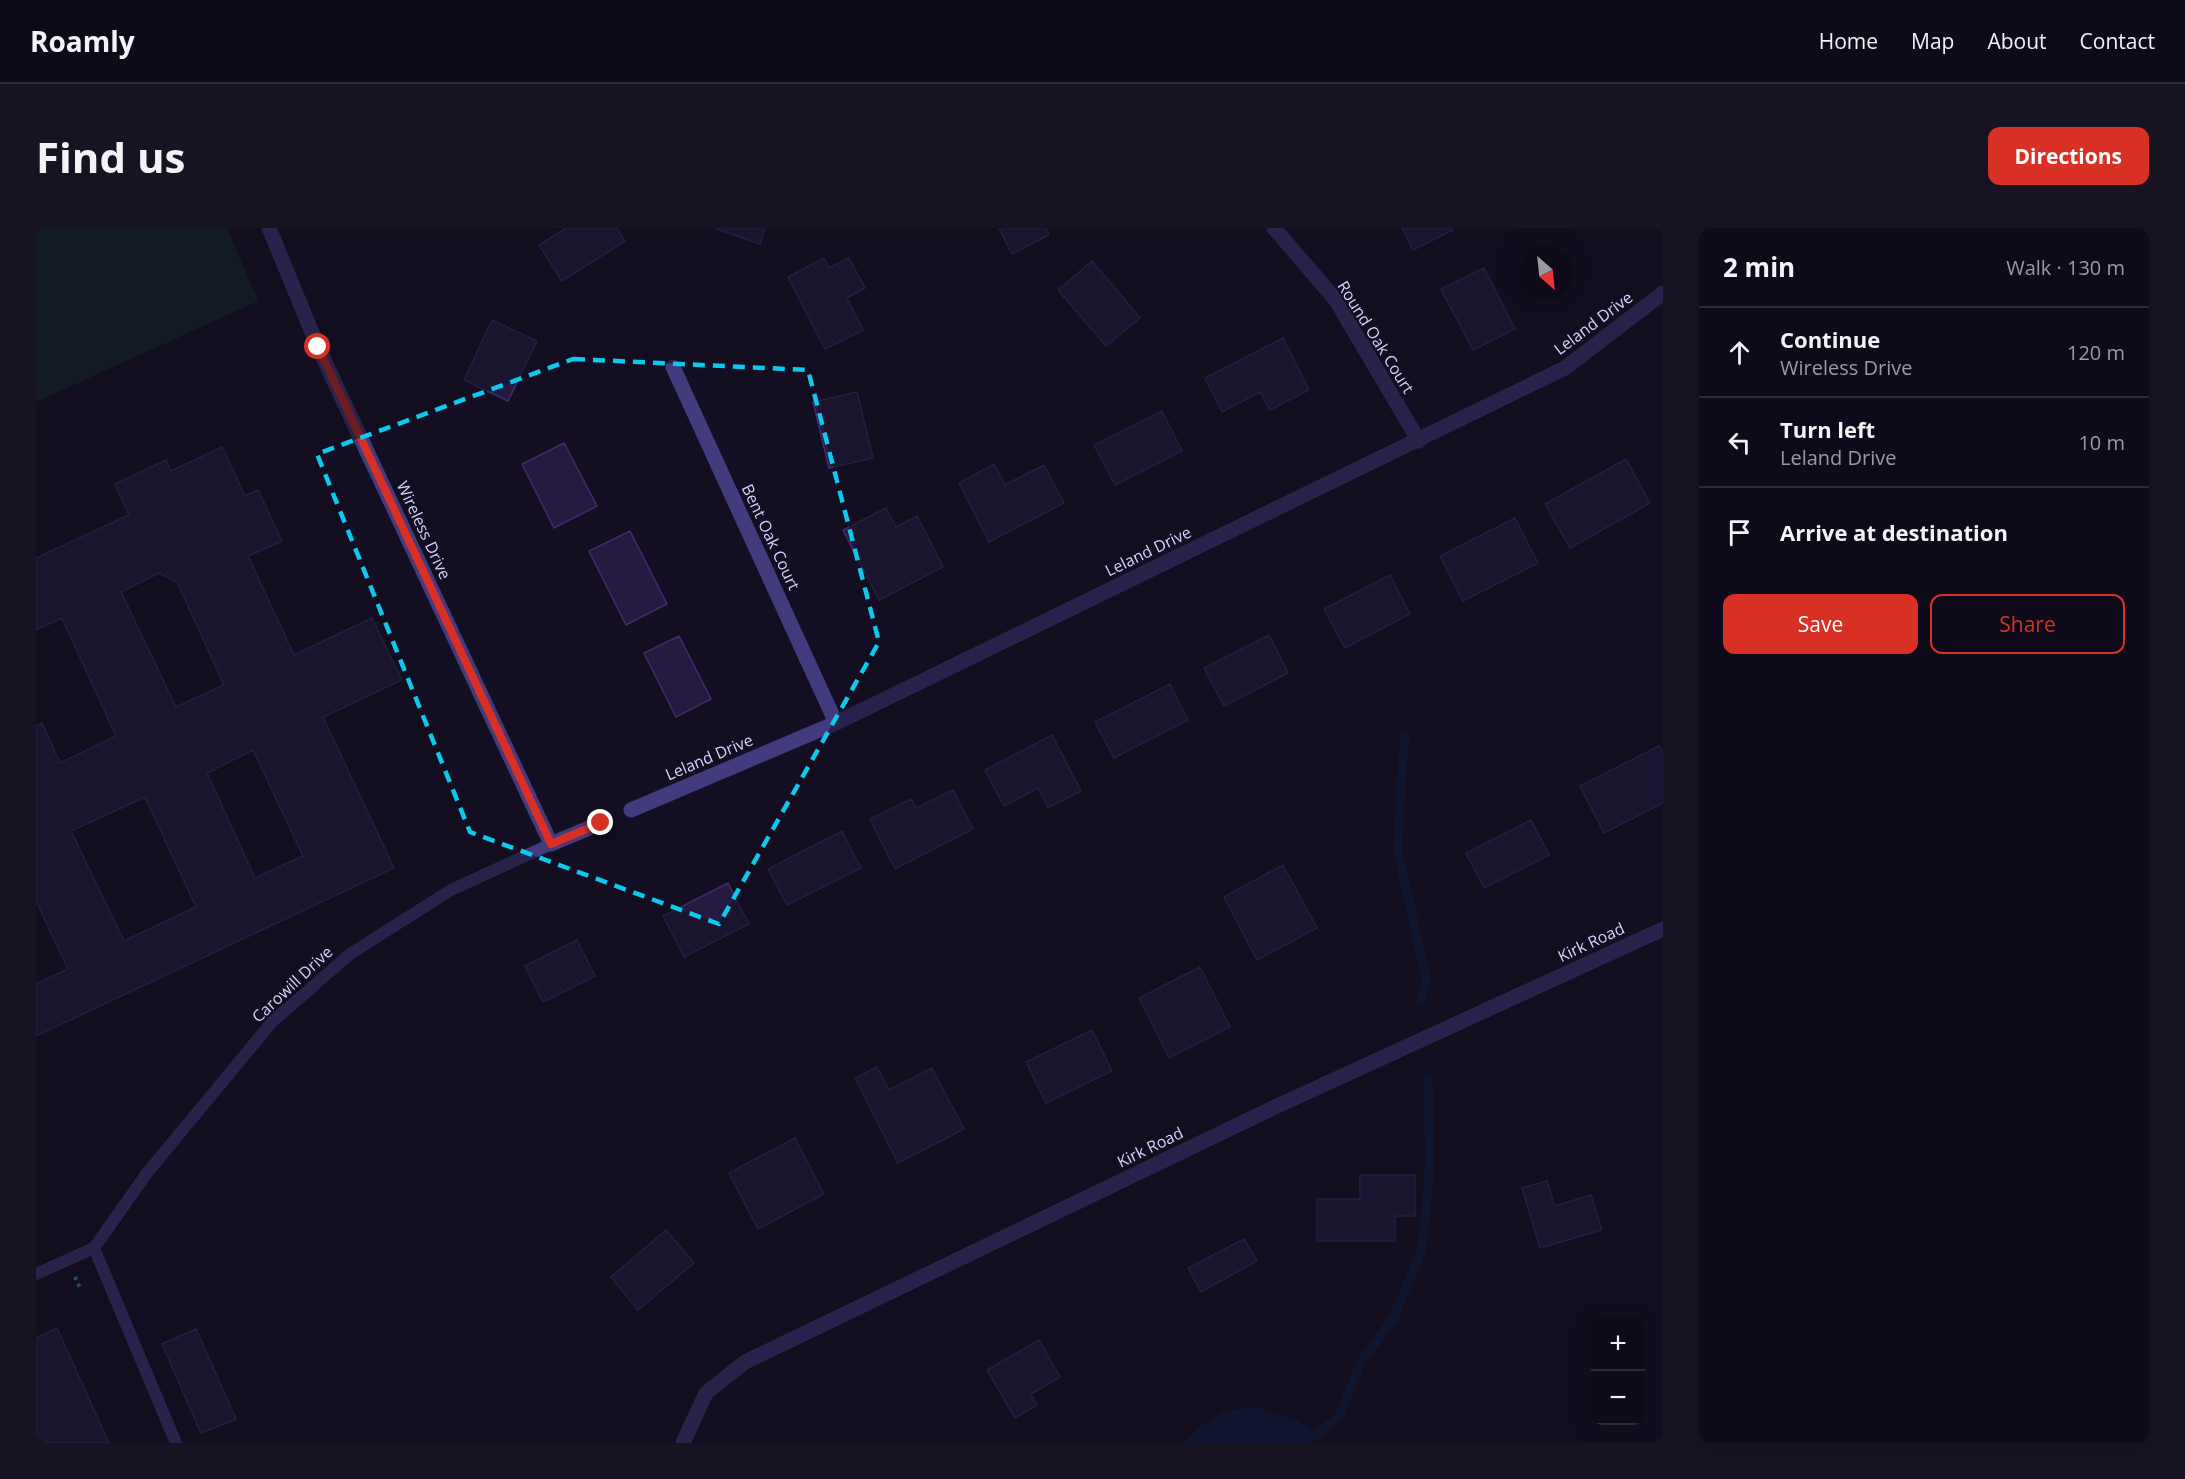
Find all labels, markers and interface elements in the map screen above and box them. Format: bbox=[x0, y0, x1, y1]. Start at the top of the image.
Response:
text: Roamly bbox=[30, 22, 135, 60]
text: Home bbox=[1819, 27, 1878, 55]
text: Map bbox=[1911, 27, 1954, 55]
text: About bbox=[1987, 27, 2047, 55]
text: Contact bbox=[2080, 27, 2155, 55]
button: Directions bbox=[1988, 127, 2149, 185]
text: Find us bbox=[36, 128, 185, 185]
north arrow bbox=[1519, 246, 1573, 300]
text: 2 min bbox=[1723, 249, 1795, 285]
text: Walk · 130 m bbox=[2006, 254, 2125, 281]
street label: Round Oak Court bbox=[1333, 277, 1420, 398]
street label: Leland Drive bbox=[1549, 286, 1637, 360]
text: Continue bbox=[1780, 324, 1880, 354]
route start bbox=[304, 333, 330, 359]
icon: ahead bbox=[1723, 336, 1756, 369]
text: 120 m bbox=[2067, 339, 2125, 366]
text: Wireless Drive bbox=[1780, 354, 1912, 381]
text: Turn left bbox=[1780, 414, 1875, 444]
icon: left bbox=[1723, 426, 1756, 459]
text: 10 m bbox=[2078, 429, 2125, 456]
text: Leland Drive bbox=[1780, 444, 1896, 471]
street label: Wireless Drive bbox=[392, 477, 456, 583]
street label: Bent Oak Court bbox=[737, 480, 805, 594]
icon: arrive bbox=[1723, 516, 1756, 549]
text: Arrive at destination bbox=[1780, 517, 2008, 547]
street label: Leland Drive bbox=[1101, 521, 1195, 581]
button: Save bbox=[1723, 594, 1918, 654]
button: Share bbox=[1930, 594, 2125, 654]
street label: Leland Drive bbox=[662, 729, 756, 785]
route end bbox=[587, 809, 613, 835]
street label: Kirk Road bbox=[1554, 917, 1628, 967]
street label: Carowill Drive bbox=[247, 941, 337, 1027]
street label: Kirk Road bbox=[1113, 1122, 1187, 1172]
map controls bbox=[1591, 1317, 1645, 1425]
button: + bbox=[1591, 1317, 1645, 1371]
button: − bbox=[1591, 1371, 1645, 1425]

